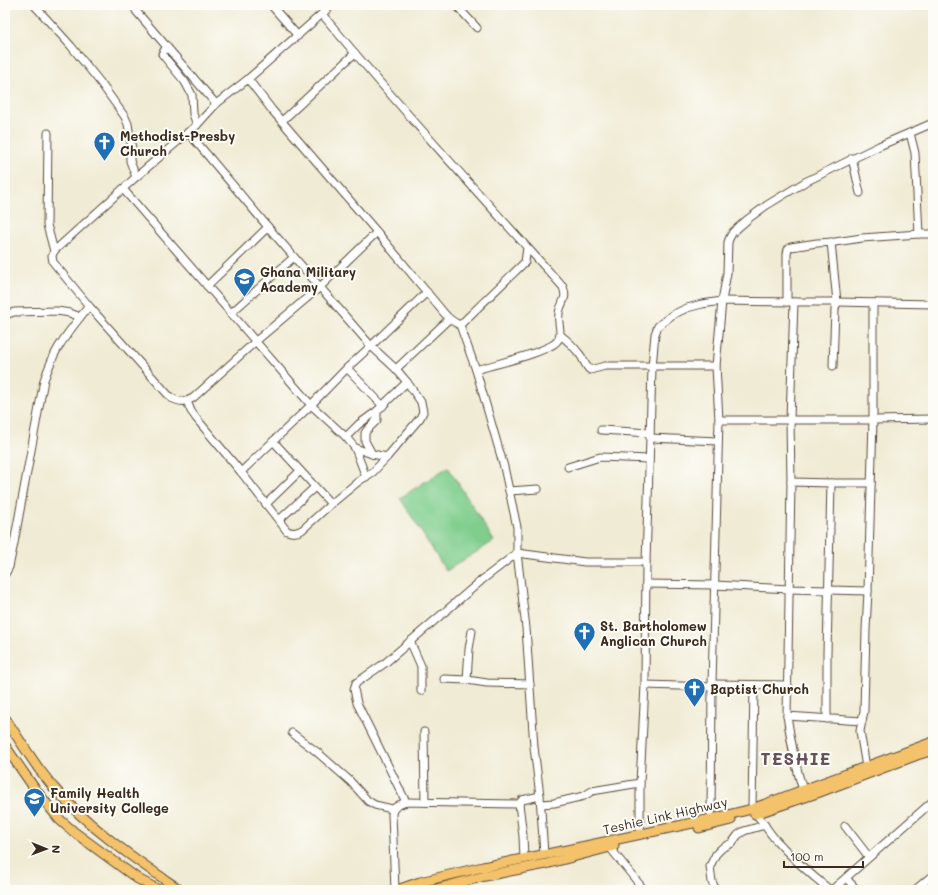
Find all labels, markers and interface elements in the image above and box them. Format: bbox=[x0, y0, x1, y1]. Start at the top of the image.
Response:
place label: Methodist-Presby Church bbox=[120, 127, 235, 159]
church icon: Methodist-Presby Church bbox=[91, 129, 117, 162]
place label: Ghana Military Academy bbox=[260, 263, 356, 296]
school or university icon: Ghana Military Academy bbox=[231, 265, 257, 298]
place label: St. Bartholomew Anglican Church bbox=[600, 617, 707, 649]
church icon: St. Bartholomew Anglican Church bbox=[572, 619, 598, 652]
church icon: Baptist Church bbox=[682, 675, 708, 708]
place label: Baptist Church bbox=[710, 680, 809, 697]
district label: TESHIE bbox=[761, 747, 831, 769]
place label: Family Health University College bbox=[50, 784, 169, 817]
school or university icon: Family Health University College bbox=[21, 786, 47, 819]
street label: Teshie Link Highway bbox=[601, 792, 729, 838]
north arrow bbox=[26, 829, 66, 869]
scale bar bbox=[784, 843, 863, 869]
text: N bbox=[49, 845, 64, 853]
text: 100 m bbox=[790, 848, 824, 864]

